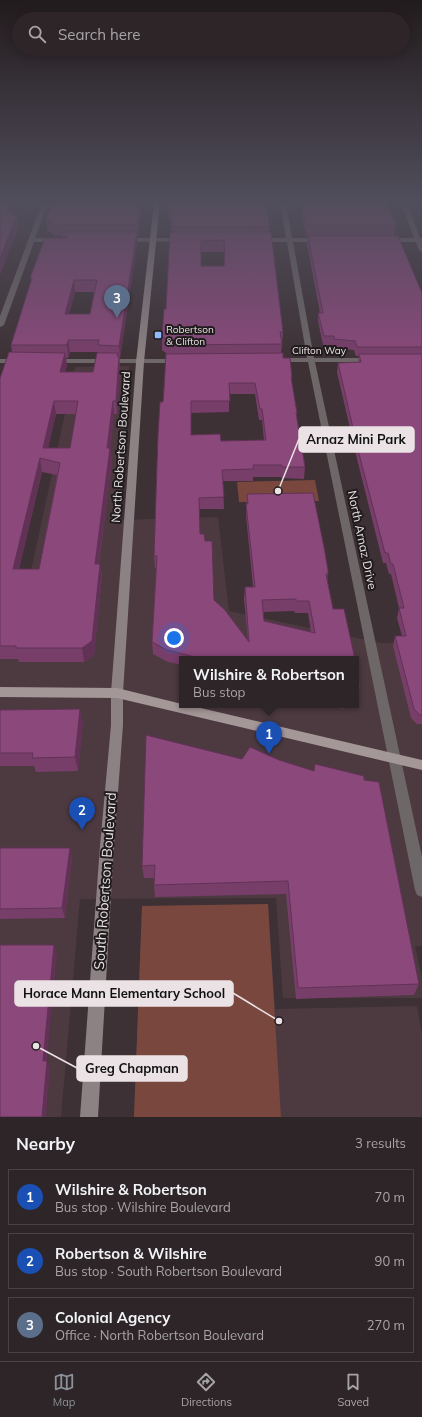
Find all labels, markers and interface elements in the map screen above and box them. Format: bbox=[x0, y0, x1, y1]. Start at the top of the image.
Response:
search box bbox=[12, 12, 410, 56]
icon: search bbox=[26, 23, 48, 45]
text: Search here bbox=[58, 25, 140, 44]
pin: 3 bbox=[104, 285, 130, 318]
place label: Robertson & Clifton bbox=[166, 323, 214, 348]
marker: Robertson & Clifton bbox=[153, 330, 163, 340]
street label: Clifton Way bbox=[292, 344, 347, 357]
street label: North Robertson Boulevard bbox=[108, 371, 133, 523]
callout: Arnaz Mini Park bbox=[299, 427, 414, 452]
text: Arnaz Mini Park bbox=[306, 431, 407, 447]
street label: North Arnaz Drive bbox=[345, 489, 380, 591]
your location bbox=[164, 628, 184, 648]
popup bbox=[179, 656, 359, 708]
text: Wilshire & Robertson bbox=[193, 665, 345, 684]
text: Bus stop bbox=[193, 684, 245, 700]
pin: 1 bbox=[256, 721, 282, 754]
street label: South Robertson Boulevard bbox=[90, 792, 120, 970]
pin: 2 bbox=[69, 797, 95, 830]
callout: Horace Mann Elementary School bbox=[15, 981, 233, 1006]
text: Horace Mann Elementary School bbox=[23, 985, 225, 1002]
callout: Greg Chapman bbox=[77, 1056, 187, 1081]
text: Greg Chapman bbox=[85, 1060, 179, 1076]
text: Nearby bbox=[16, 1133, 75, 1154]
text: 3 results bbox=[355, 1135, 406, 1151]
text: Wilshire & Robertson bbox=[55, 1180, 207, 1199]
text: 1 bbox=[26, 1189, 34, 1205]
text: 70 m bbox=[375, 1189, 405, 1205]
text: Bus stop · Wilshire Boulevard bbox=[55, 1199, 231, 1215]
text: Robertson & Wilshire bbox=[55, 1244, 207, 1263]
text: 2 bbox=[26, 1253, 34, 1269]
text: 90 m bbox=[375, 1253, 405, 1269]
text: Bus stop · South Robertson Boulevard bbox=[55, 1263, 282, 1279]
text: Colonial Agency bbox=[55, 1308, 170, 1327]
text: 3 bbox=[26, 1317, 34, 1333]
text: 270 m bbox=[367, 1317, 405, 1333]
text: Office · North Robertson Boulevard bbox=[55, 1327, 264, 1343]
tab: Map bbox=[53, 1371, 75, 1409]
tab: Directions bbox=[181, 1371, 232, 1409]
tab: Saved bbox=[337, 1371, 369, 1409]

